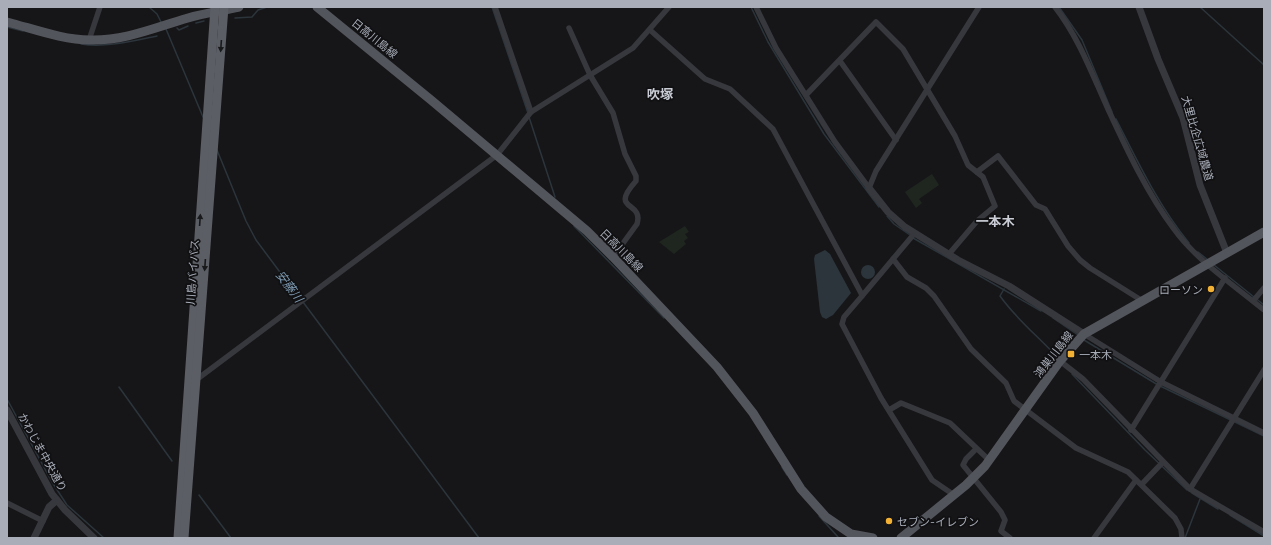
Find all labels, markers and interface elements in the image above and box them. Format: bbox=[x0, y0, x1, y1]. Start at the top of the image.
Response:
street label: 日高川島線 bbox=[350, 16, 400, 60]
one-way arrow bbox=[218, 40, 225, 52]
district label: 吹塚 bbox=[647, 86, 673, 102]
street label: 大里比企広域農道 bbox=[1180, 94, 1216, 182]
district label: 一本木 bbox=[975, 213, 1015, 229]
one-way arrow bbox=[197, 214, 204, 226]
street label: 日高川島線 bbox=[598, 226, 646, 274]
street label: 川島バイパス bbox=[183, 239, 201, 305]
one-way arrow bbox=[201, 259, 208, 271]
water label: 安藤川 bbox=[274, 267, 308, 306]
place label: ローソン bbox=[1159, 283, 1203, 296]
marker: ローソン bbox=[1206, 284, 1216, 294]
street label: 鴻巣川島線 bbox=[1031, 328, 1075, 380]
place label: 一本木 bbox=[1079, 348, 1112, 361]
marker: 一本木 bbox=[1066, 349, 1076, 359]
street label: かわじま中央通り bbox=[16, 410, 70, 494]
place label: セブン-イレブン bbox=[897, 515, 979, 528]
marker: セブン-イレブン bbox=[884, 516, 894, 526]

